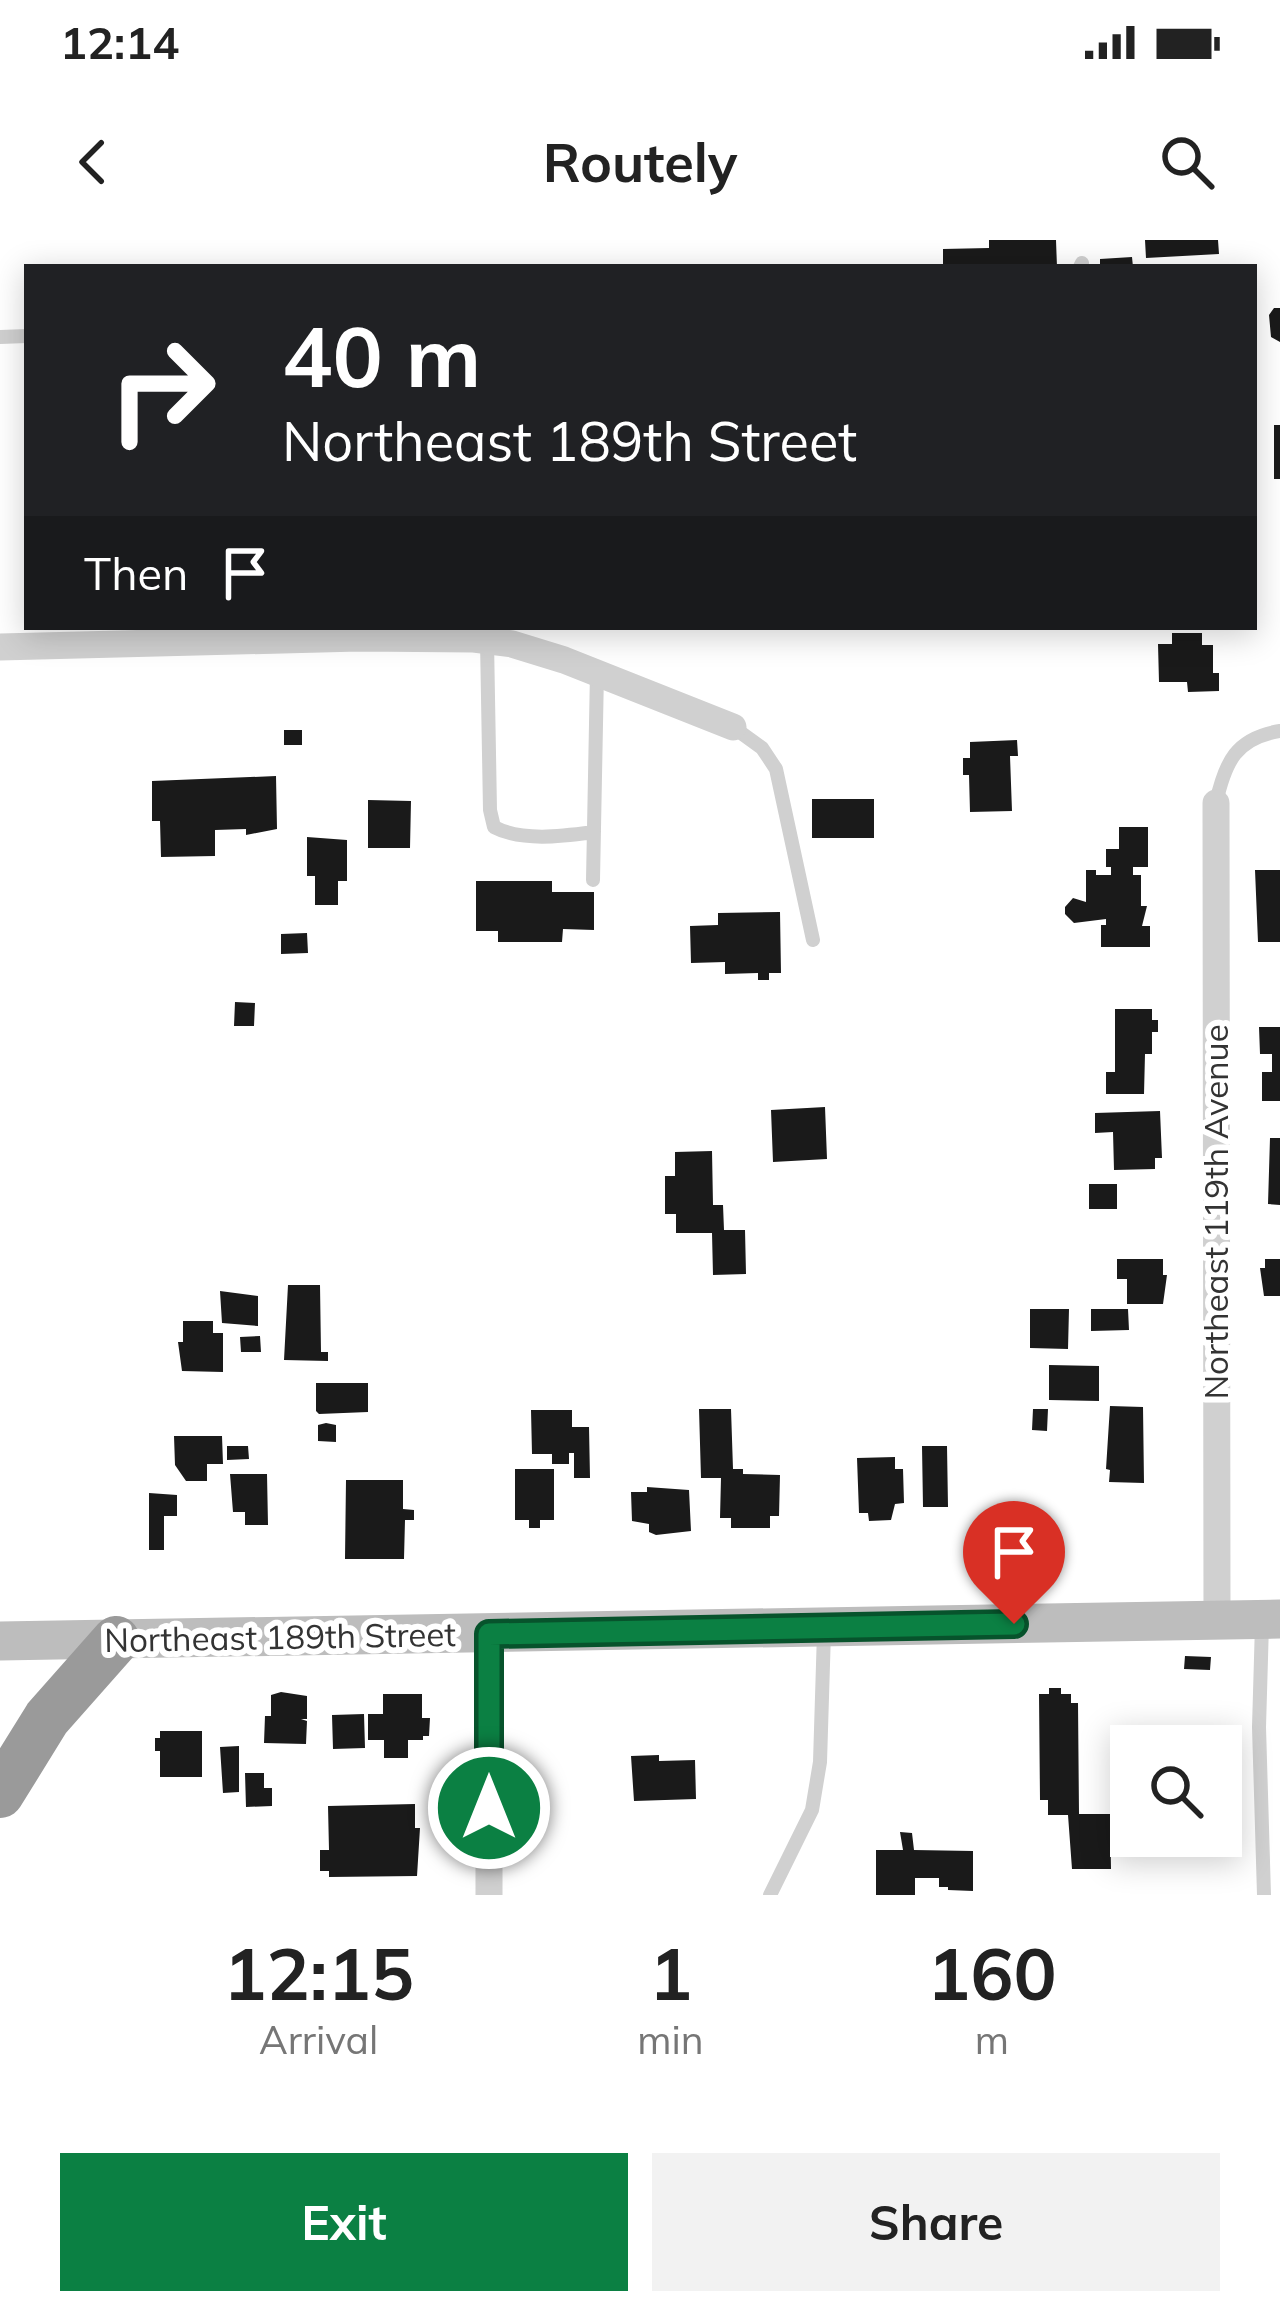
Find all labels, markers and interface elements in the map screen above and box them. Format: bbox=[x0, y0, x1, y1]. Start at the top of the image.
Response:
text: 12:14 bbox=[60, 14, 179, 70]
text: Routely bbox=[543, 128, 737, 196]
icon: back bbox=[60, 129, 126, 195]
icon: search bbox=[1154, 129, 1220, 195]
text: 40 m bbox=[282, 303, 481, 408]
icon: right bbox=[84, 312, 240, 468]
text: Northeast 189th Street bbox=[282, 407, 857, 475]
icon: arrive bbox=[212, 540, 278, 606]
text: Then bbox=[84, 545, 188, 601]
street label: Northeast 119th Avenue bbox=[1195, 1024, 1236, 1400]
pin bbox=[963, 1501, 1065, 1624]
icon: arrive bbox=[981, 1519, 1047, 1585]
street label: Northeast 189th Street bbox=[104, 1613, 456, 1660]
map controls bbox=[1110, 1725, 1242, 1857]
button: search bbox=[1110, 1725, 1242, 1857]
position arrow bbox=[426, 1745, 552, 1871]
text: 12:15 bbox=[223, 1928, 414, 2018]
text: 1 bbox=[649, 1928, 692, 2018]
text: 160 bbox=[927, 1928, 1057, 2018]
text: Arrival bbox=[259, 2015, 378, 2064]
text: min bbox=[637, 2015, 704, 2064]
text: m bbox=[975, 2015, 1009, 2064]
button: Exit bbox=[60, 2153, 628, 2291]
button: Share bbox=[652, 2153, 1220, 2291]

